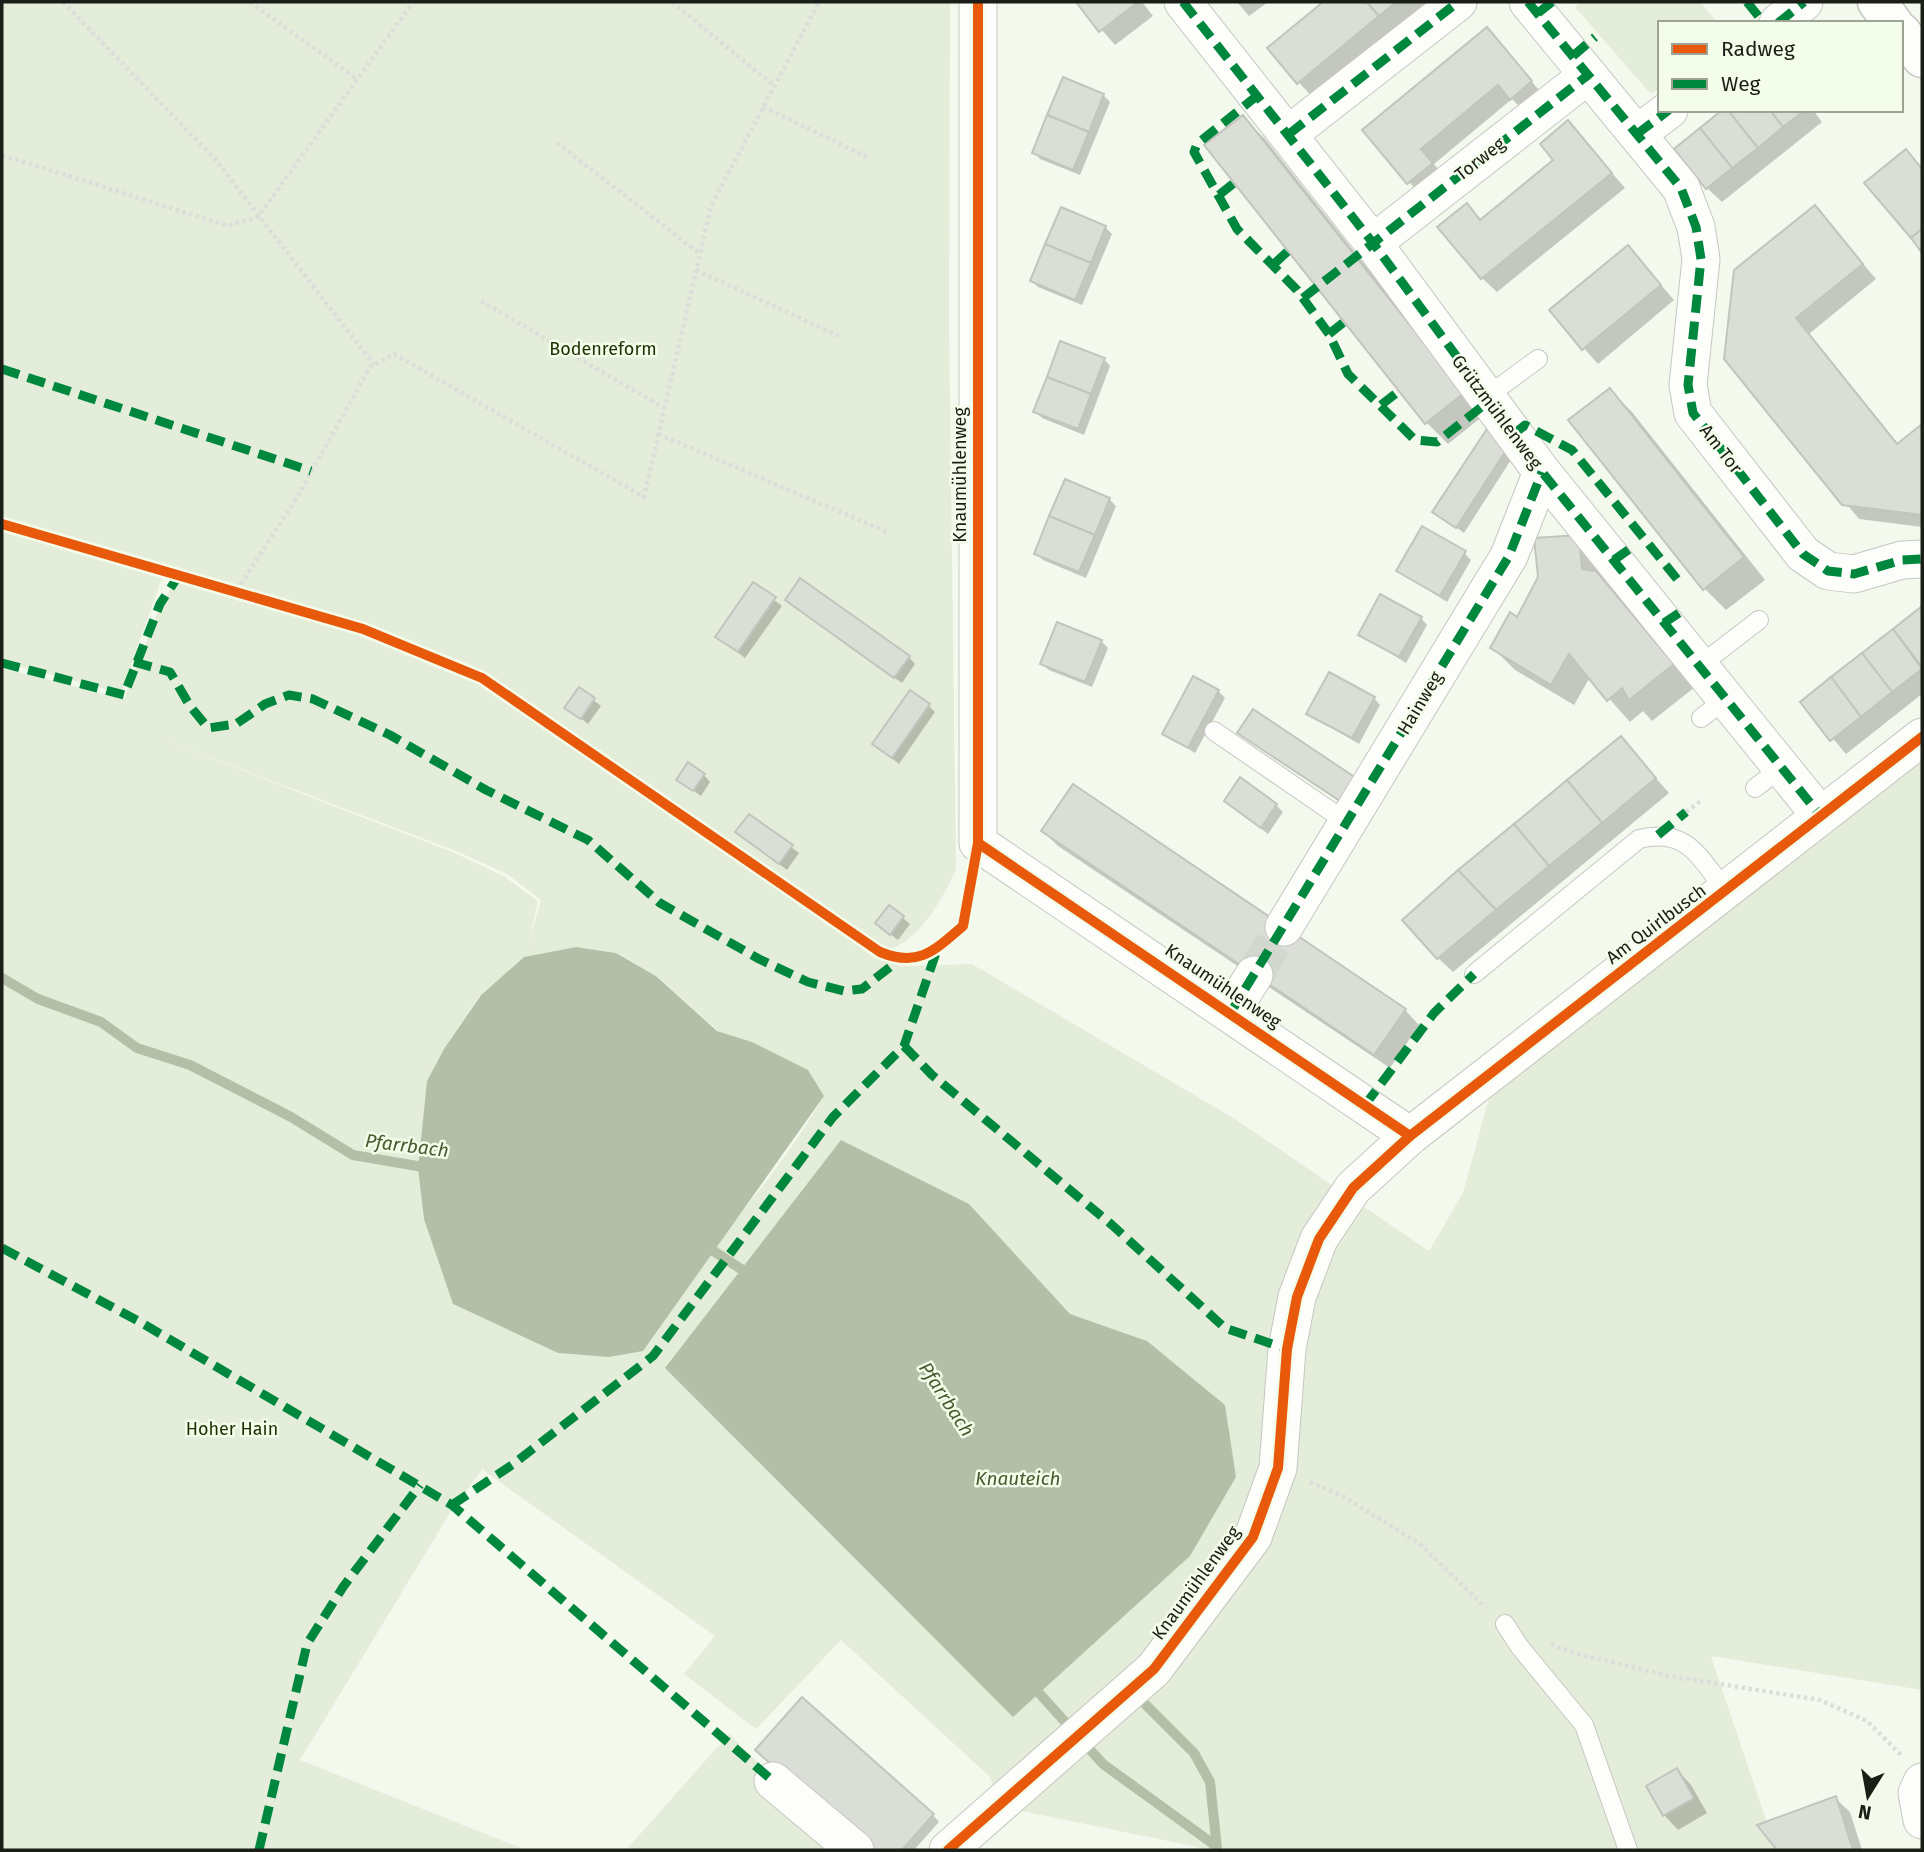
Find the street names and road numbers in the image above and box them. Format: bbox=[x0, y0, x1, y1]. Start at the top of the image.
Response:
street label: Torweg bbox=[1450, 132, 1510, 185]
street label: Grützmühlenweg bbox=[1447, 351, 1547, 474]
street label: Knaumühlenweg bbox=[949, 407, 971, 543]
street label: Am Tor bbox=[1695, 420, 1747, 478]
street label: Hainweg bbox=[1393, 667, 1448, 739]
street label: Am Quirlbusch bbox=[1602, 879, 1710, 969]
street label: Knaumühlenweg bbox=[1161, 939, 1286, 1033]
street label: Knaumühlenweg bbox=[1147, 1521, 1245, 1644]

